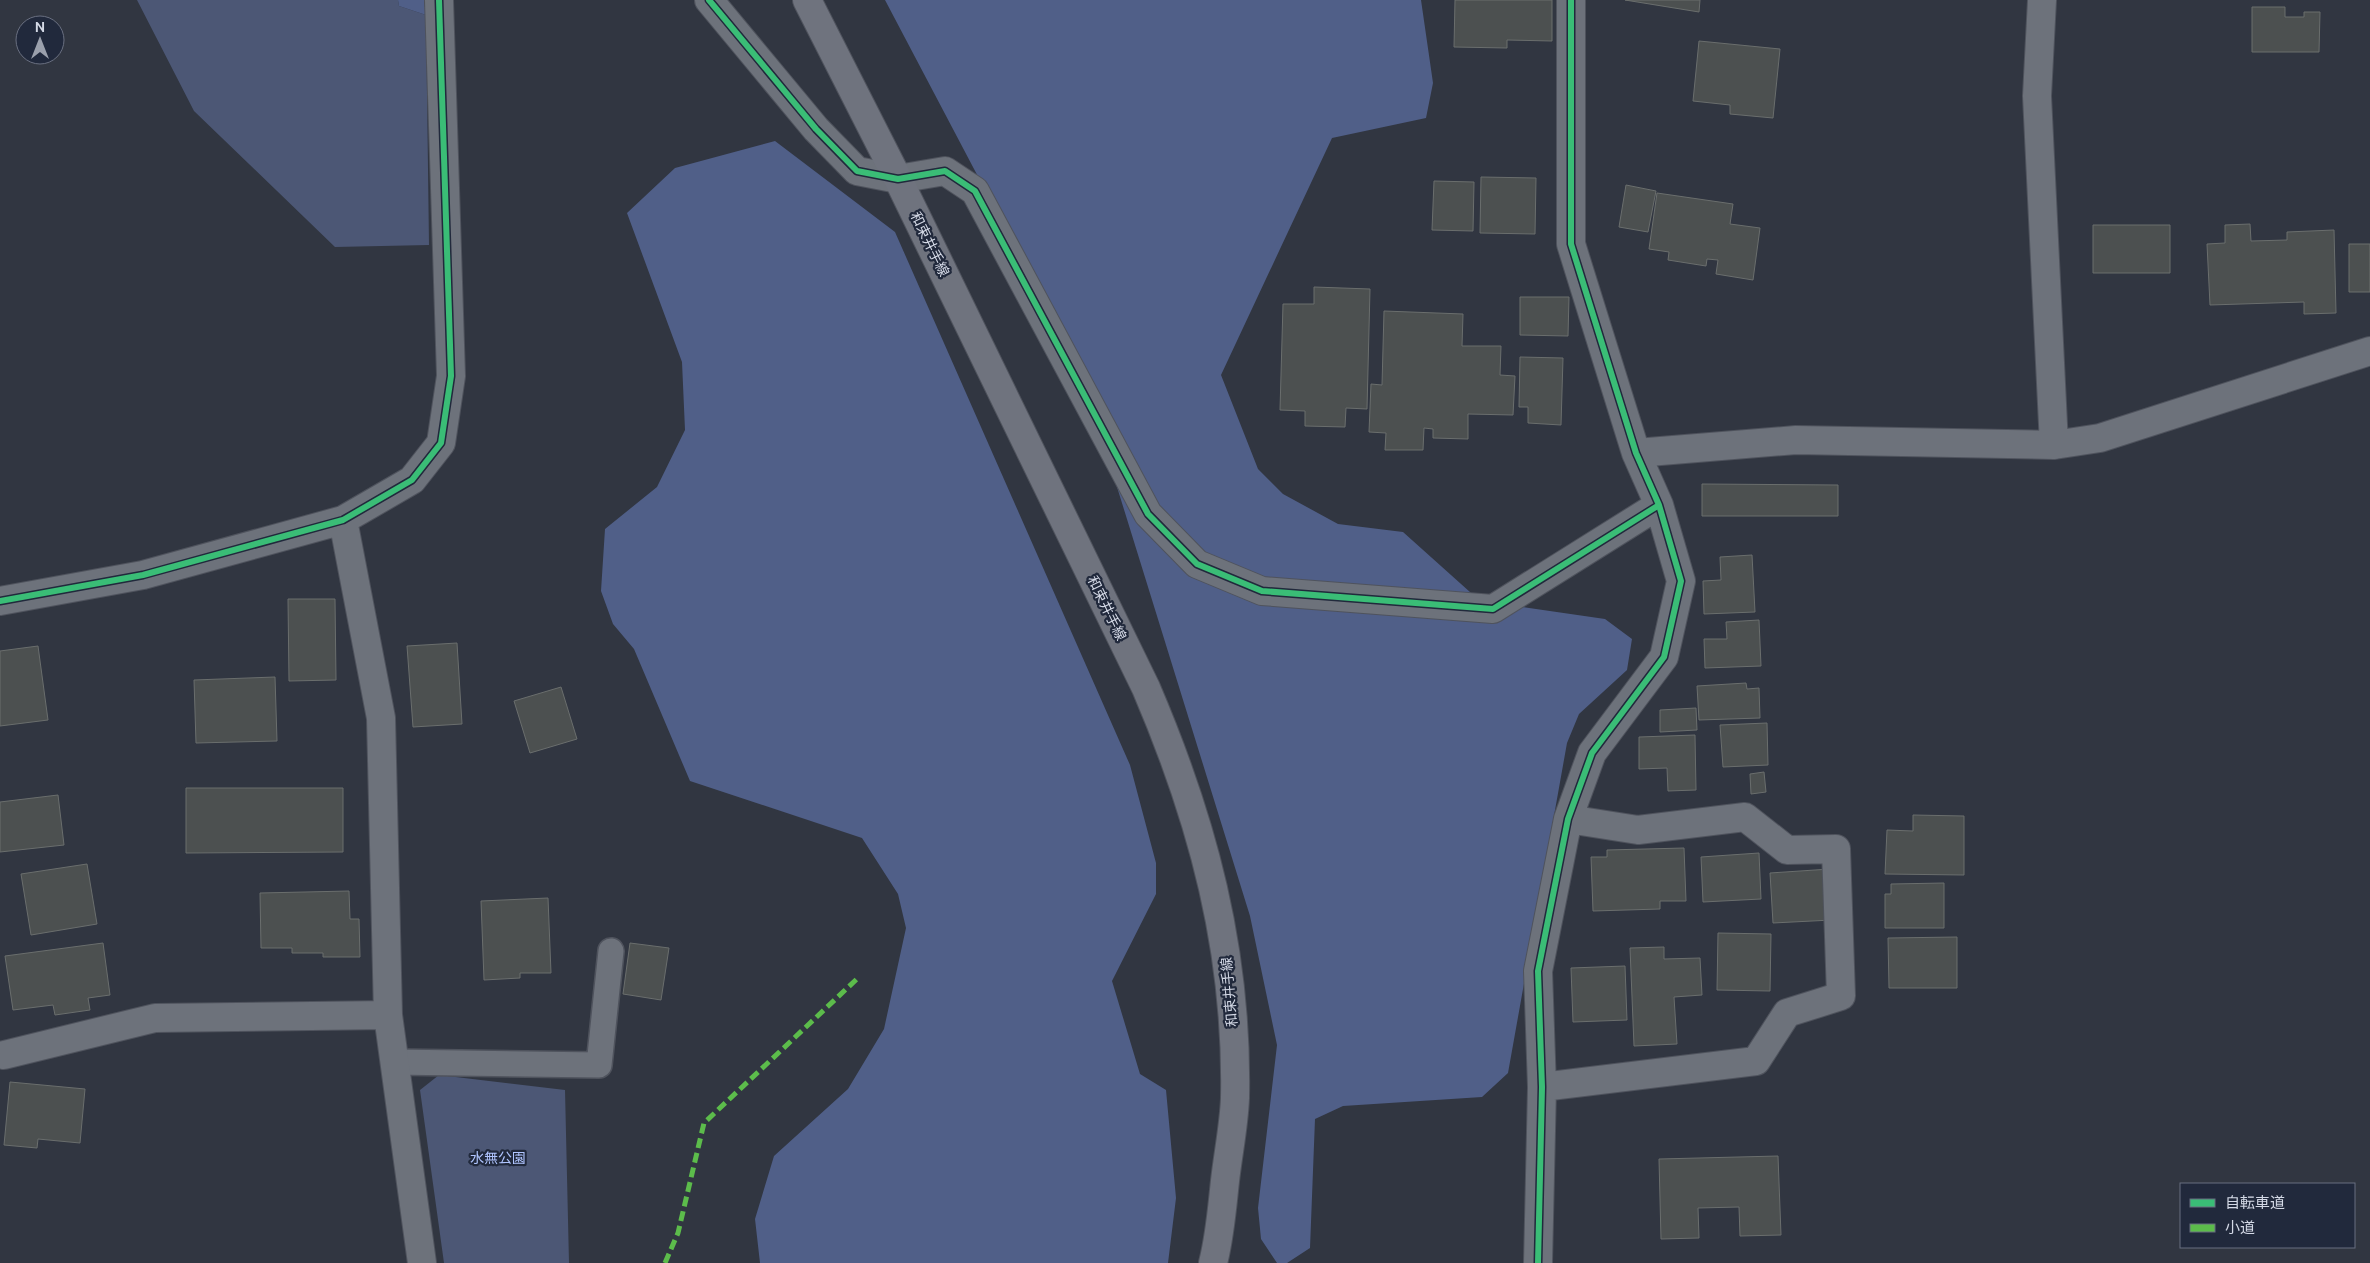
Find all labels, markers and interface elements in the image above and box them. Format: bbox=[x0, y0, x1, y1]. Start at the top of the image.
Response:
north arrow bbox=[15, 15, 65, 65]
text: N bbox=[35, 19, 45, 35]
street label: 和束井手線 bbox=[907, 209, 953, 279]
street label: 和束井手線 bbox=[1084, 573, 1130, 643]
street label: 和束井手線 bbox=[1218, 956, 1240, 1028]
park label: 水無公園 bbox=[470, 1150, 526, 1166]
legend bbox=[2180, 1183, 2355, 1248]
text: 自転車道 bbox=[2225, 1194, 2285, 1211]
text: 小道 bbox=[2225, 1219, 2255, 1236]

